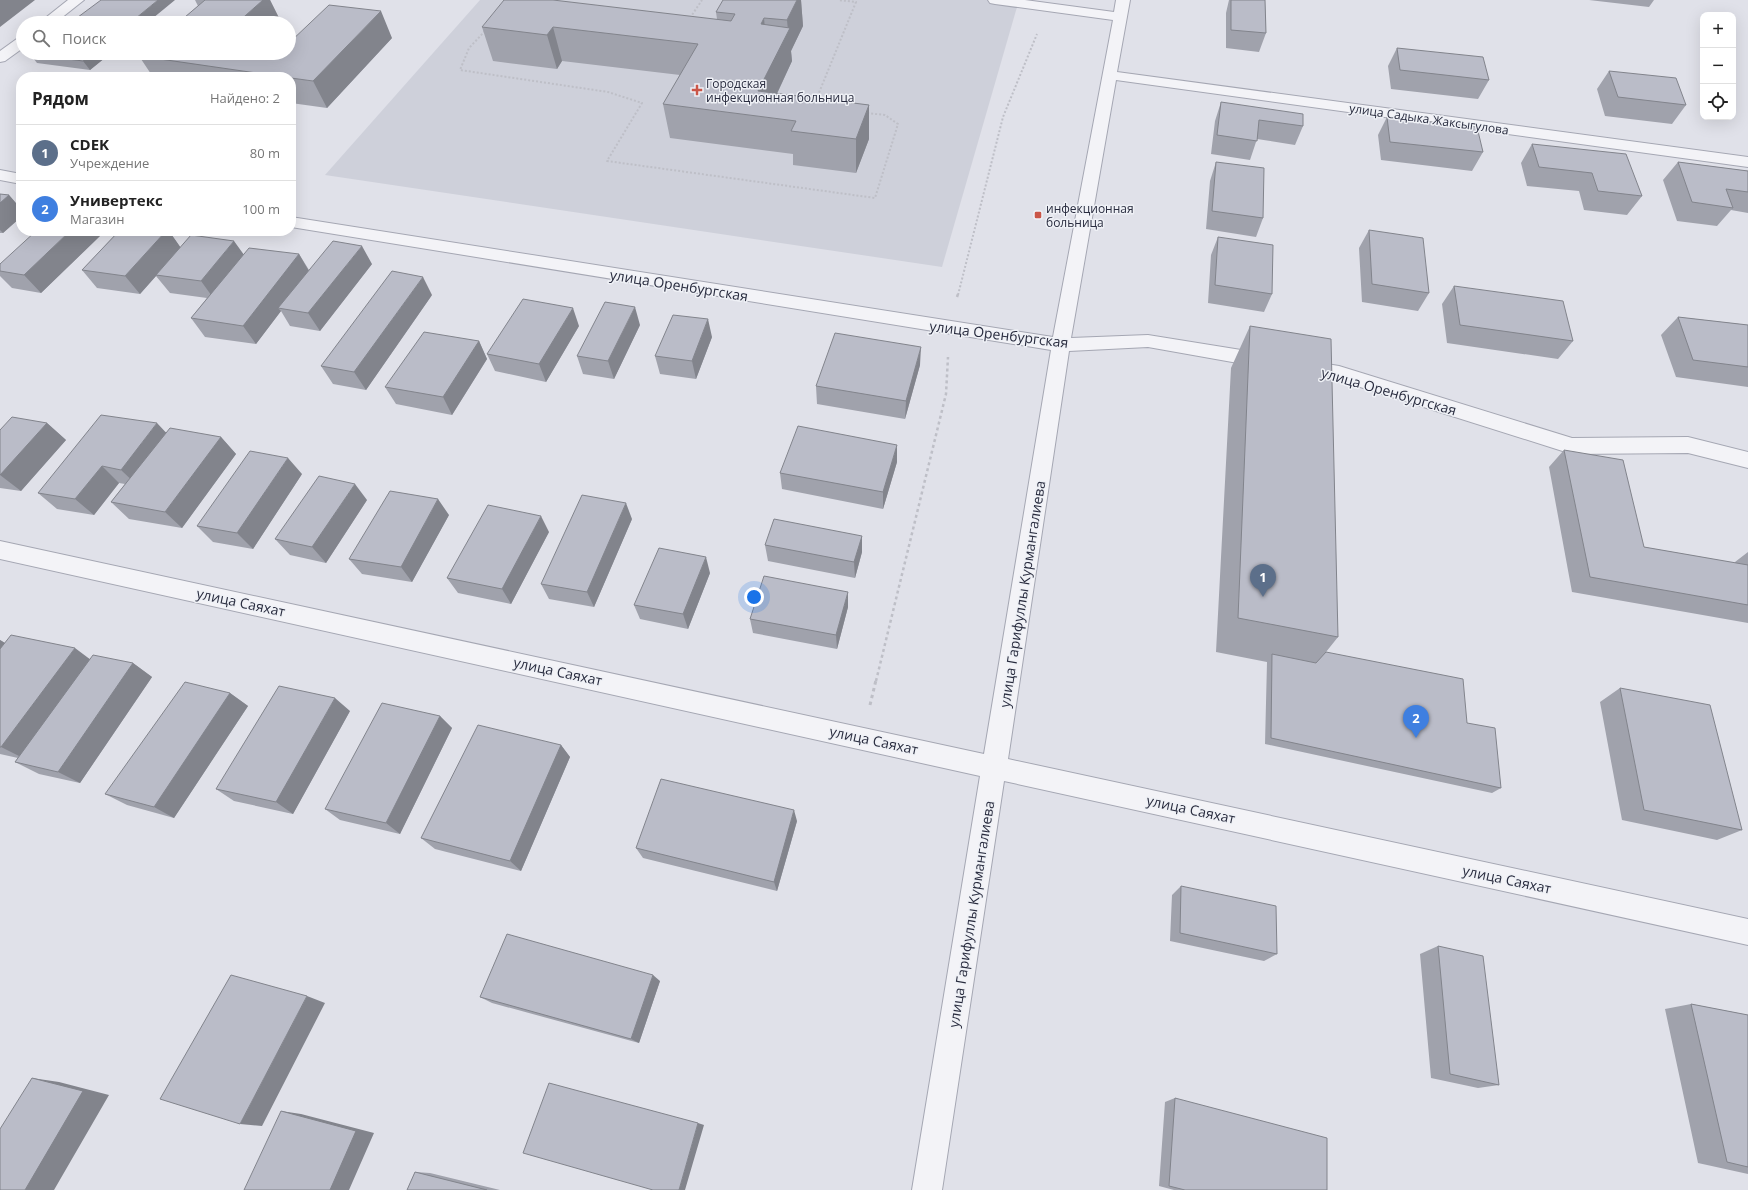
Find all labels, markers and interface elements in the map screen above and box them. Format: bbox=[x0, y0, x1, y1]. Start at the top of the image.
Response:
map controls bbox=[1700, 12, 1736, 120]
button: + bbox=[1700, 12, 1736, 48]
search box bbox=[16, 16, 296, 60]
icon: search bbox=[30, 27, 52, 49]
text: Поиск bbox=[62, 28, 106, 48]
button: − bbox=[1700, 48, 1736, 84]
place label: Городская инфекционная больница bbox=[706, 75, 854, 106]
marker: Городская инфекционная больница bbox=[691, 84, 703, 96]
button: locate bbox=[1700, 84, 1736, 120]
text: Рядом bbox=[32, 87, 89, 110]
text: Найдено: 2 bbox=[210, 89, 280, 107]
street label: улица Садыка Жаксыгулова bbox=[1348, 99, 1510, 139]
text: CDEK bbox=[70, 134, 109, 154]
text: 1 bbox=[41, 144, 49, 162]
text: 80 m bbox=[250, 144, 280, 162]
text: Учреждение bbox=[70, 154, 149, 172]
text: Универтекс bbox=[70, 190, 163, 210]
text: 2 bbox=[41, 200, 49, 218]
text: 100 m bbox=[242, 200, 280, 218]
place label: инфекционная больница bbox=[1046, 200, 1134, 231]
text: Магазин bbox=[70, 210, 125, 228]
marker: инфекционная больница bbox=[1033, 210, 1043, 220]
street label: улица Оренбургская bbox=[609, 265, 749, 305]
street label: улица Оренбургская bbox=[929, 316, 1069, 352]
street label: улица Оренбургская bbox=[1319, 363, 1459, 419]
street label: улица Гарифуллы Курмангалиева bbox=[995, 479, 1049, 709]
pin: 1 bbox=[1250, 564, 1276, 597]
street label: улица Саяхат bbox=[195, 583, 287, 621]
your location bbox=[744, 587, 764, 607]
street label: улица Саяхат bbox=[512, 652, 604, 690]
pin: 2 bbox=[1403, 705, 1429, 738]
street label: улица Саяхат bbox=[828, 721, 920, 759]
street label: улица Саяхат bbox=[1145, 790, 1237, 828]
street label: улица Гарифуллы Курмангалиева bbox=[944, 799, 998, 1029]
street label: улица Саяхат bbox=[1461, 860, 1553, 898]

